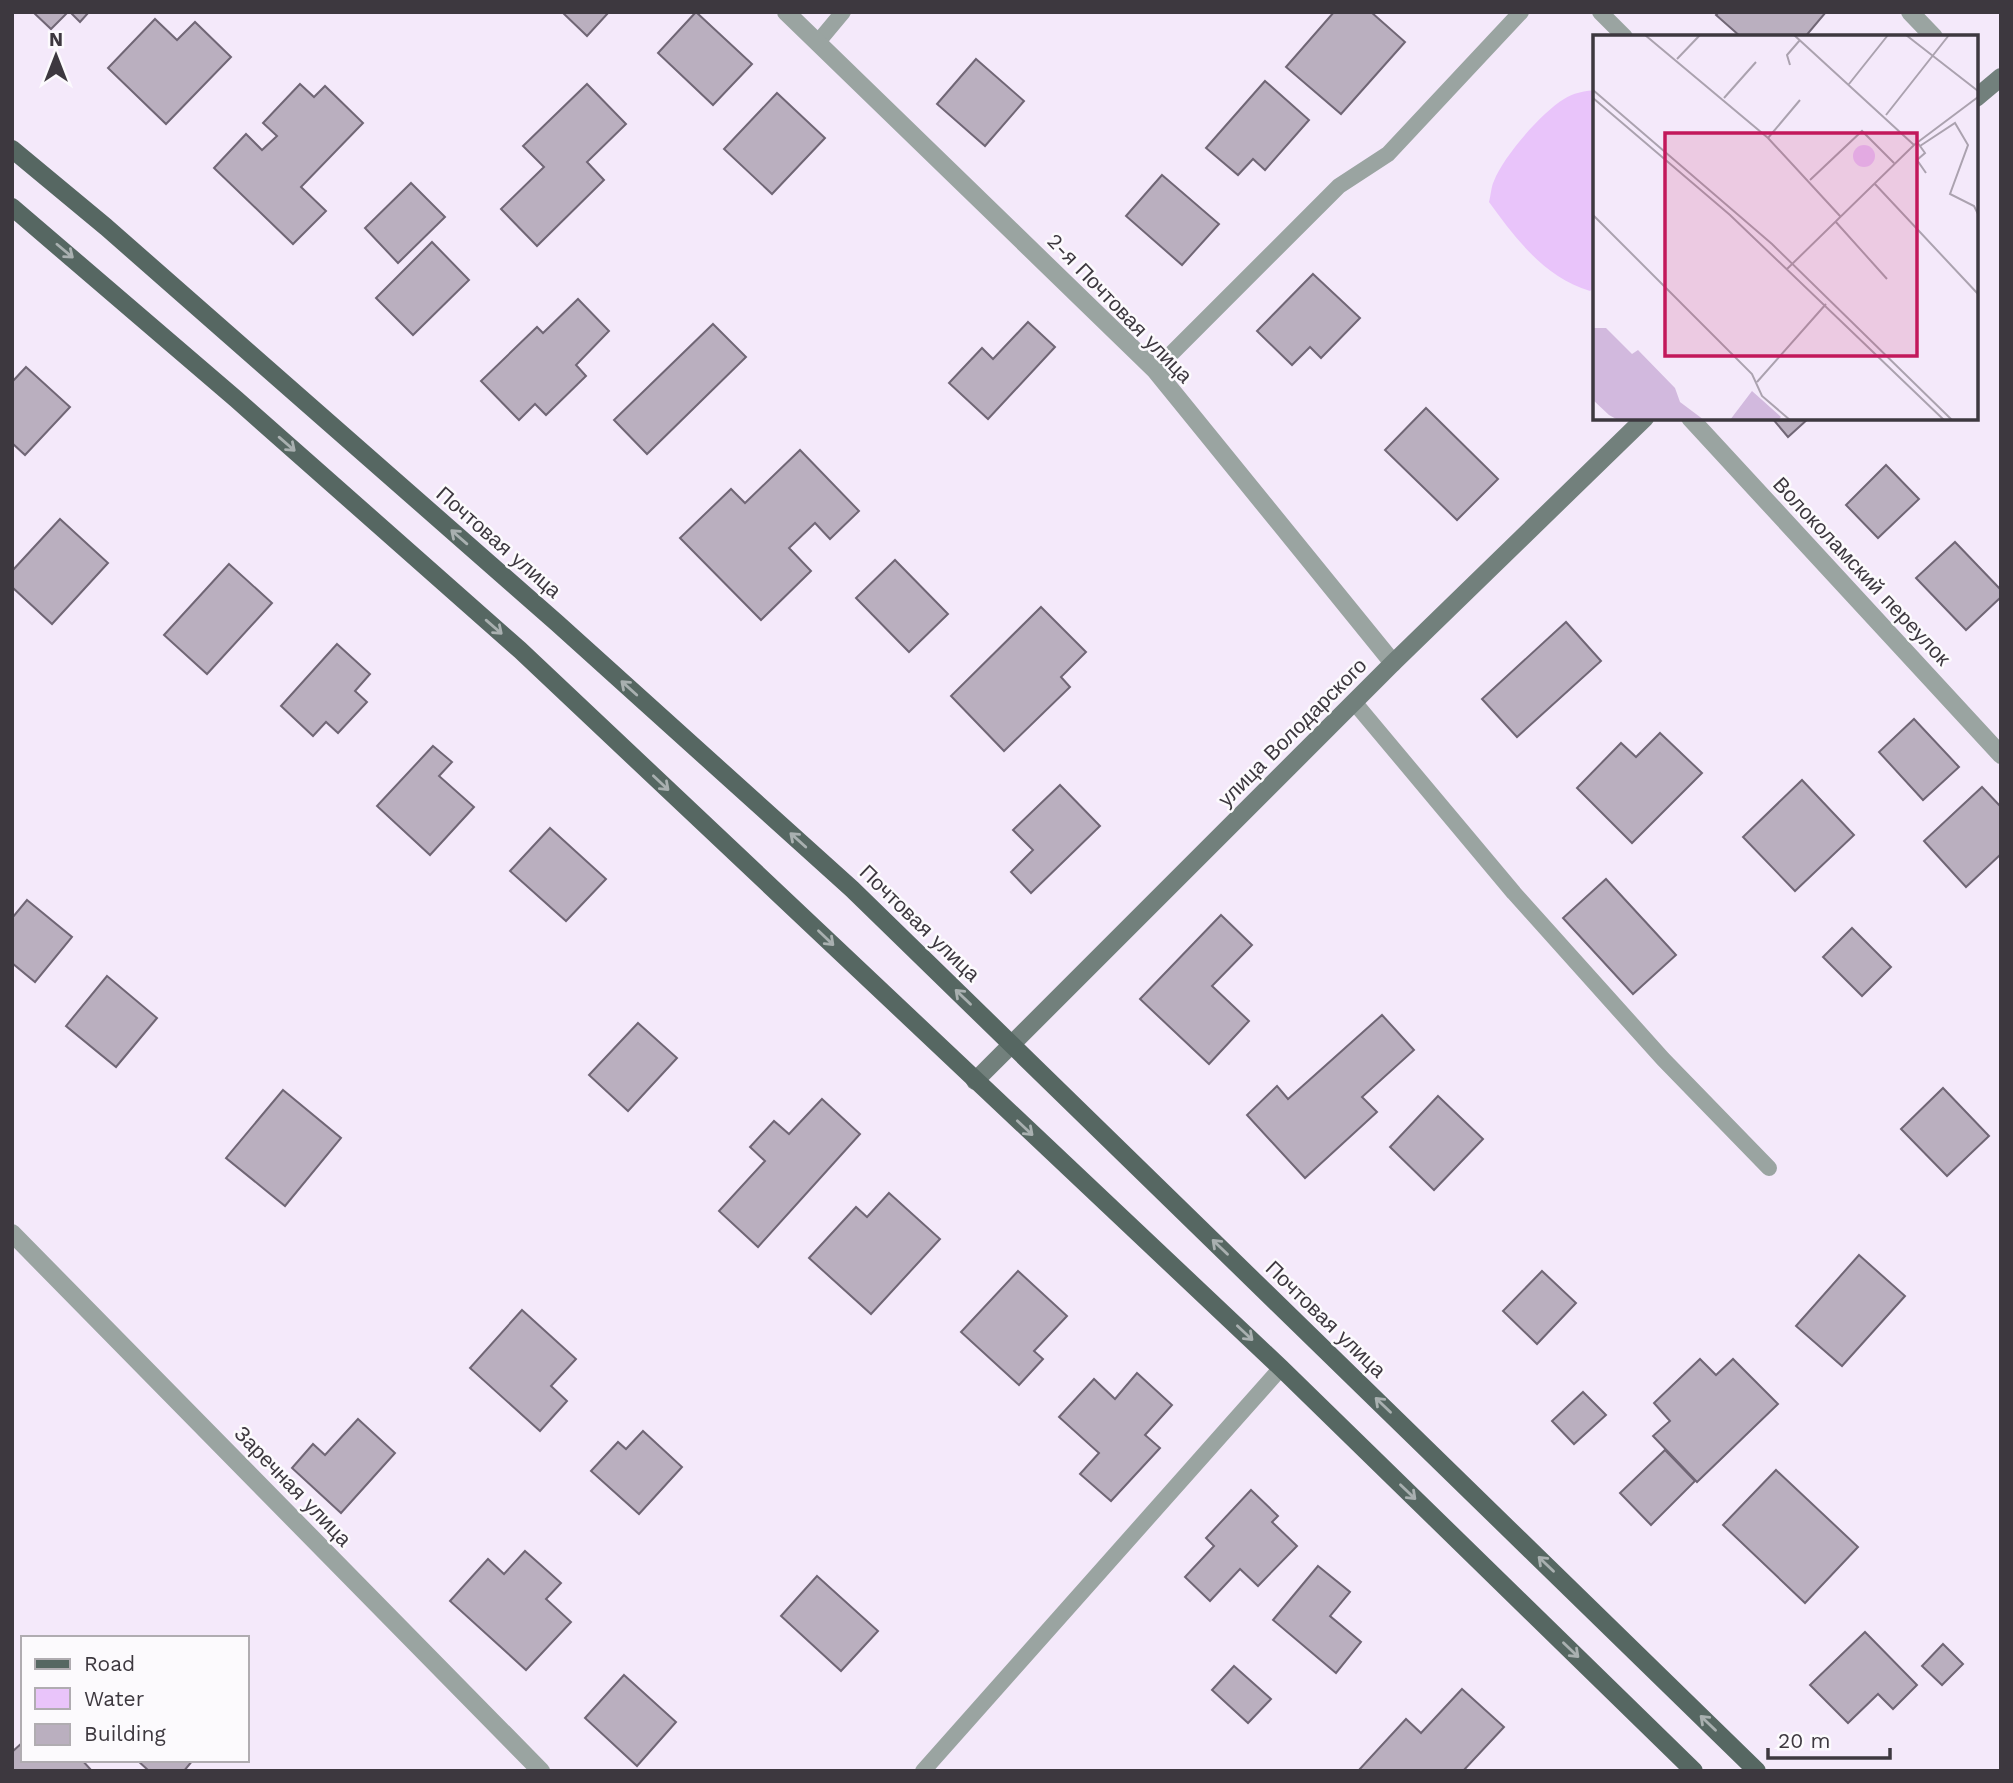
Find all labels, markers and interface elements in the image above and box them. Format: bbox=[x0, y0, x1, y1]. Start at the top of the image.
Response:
north arrow bbox=[21, 21, 91, 91]
text: N bbox=[49, 28, 63, 51]
inset map bbox=[1593, 35, 1978, 420]
street label: 2-я Почтовая улица bbox=[1042, 228, 1198, 388]
one-way arrow bbox=[55, 243, 73, 259]
one-way arrow bbox=[278, 436, 296, 452]
street label: Волоколамский переулок bbox=[1768, 472, 1956, 671]
street label: Почтовая улица bbox=[431, 481, 567, 603]
one-way arrow bbox=[450, 529, 468, 545]
one-way arrow bbox=[485, 619, 502, 636]
street label: улица Володарского bbox=[1212, 652, 1372, 812]
one-way arrow bbox=[620, 680, 638, 696]
one-way arrow bbox=[652, 774, 669, 791]
one-way arrow bbox=[789, 832, 807, 848]
street label: Почтовая улица bbox=[855, 859, 985, 987]
one-way arrow bbox=[817, 930, 834, 947]
one-way arrow bbox=[955, 988, 972, 1005]
one-way arrow bbox=[1016, 1119, 1033, 1136]
one-way arrow bbox=[1212, 1238, 1229, 1255]
street label: Почтовая улица bbox=[1261, 1255, 1391, 1383]
one-way arrow bbox=[1236, 1325, 1253, 1342]
one-way arrow bbox=[1374, 1397, 1391, 1414]
street label: Заречная улица bbox=[229, 1421, 357, 1552]
one-way arrow bbox=[1399, 1483, 1416, 1500]
one-way arrow bbox=[1537, 1556, 1554, 1573]
legend bbox=[21, 1636, 248, 1762]
one-way arrow bbox=[1562, 1642, 1579, 1659]
text: Road bbox=[84, 1651, 135, 1676]
text: Water bbox=[84, 1686, 145, 1711]
one-way arrow bbox=[1700, 1715, 1717, 1732]
scale bar bbox=[1768, 1716, 1890, 1760]
text: Building bbox=[84, 1721, 166, 1746]
text: 20 m bbox=[1778, 1728, 1830, 1753]

